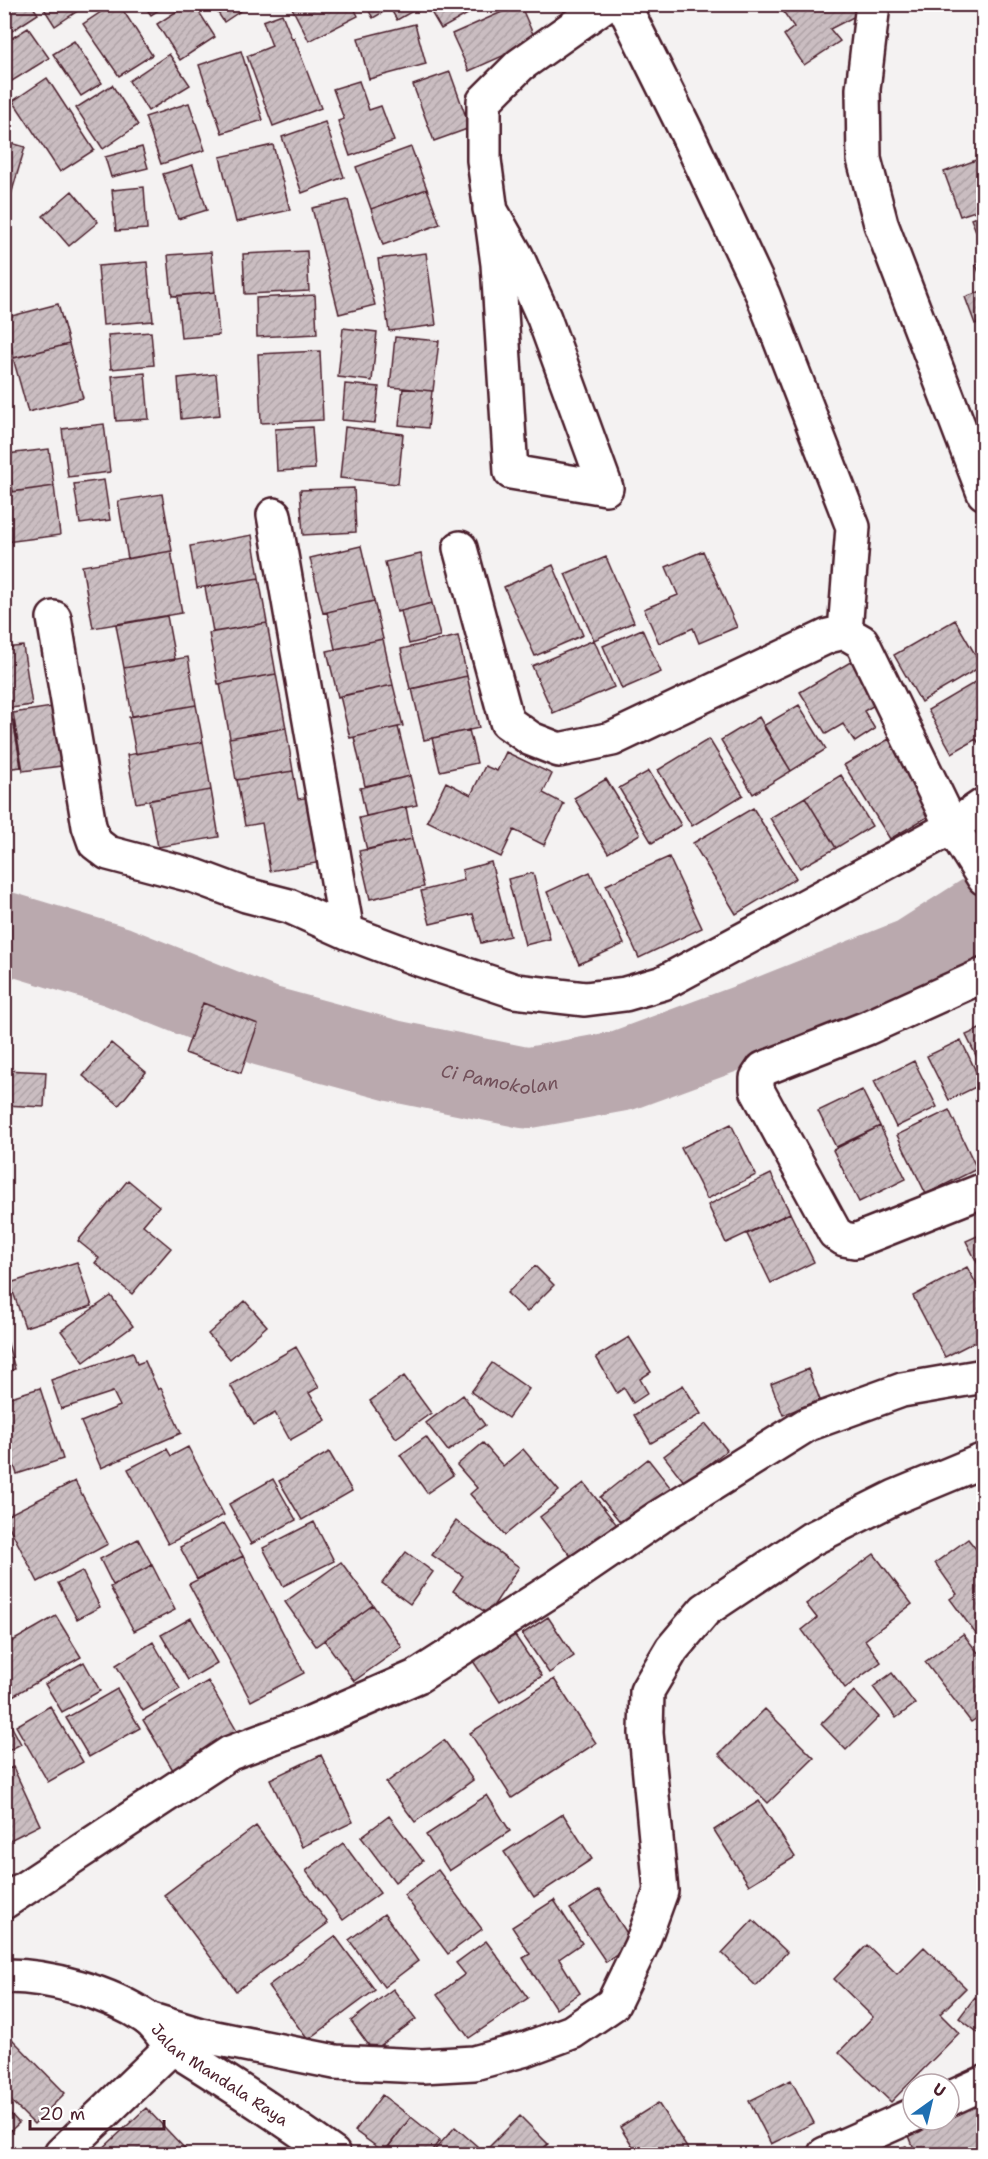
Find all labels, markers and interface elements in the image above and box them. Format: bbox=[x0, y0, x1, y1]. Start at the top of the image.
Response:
water label: Ci Pamokolan bbox=[439, 1059, 560, 1100]
street label: Jalan Mandala Raya bbox=[147, 2019, 293, 2130]
north arrow bbox=[901, 2072, 961, 2132]
text: U bbox=[929, 2078, 950, 2102]
scale bar bbox=[30, 2093, 164, 2131]
text: 20 m bbox=[39, 2102, 85, 2126]

